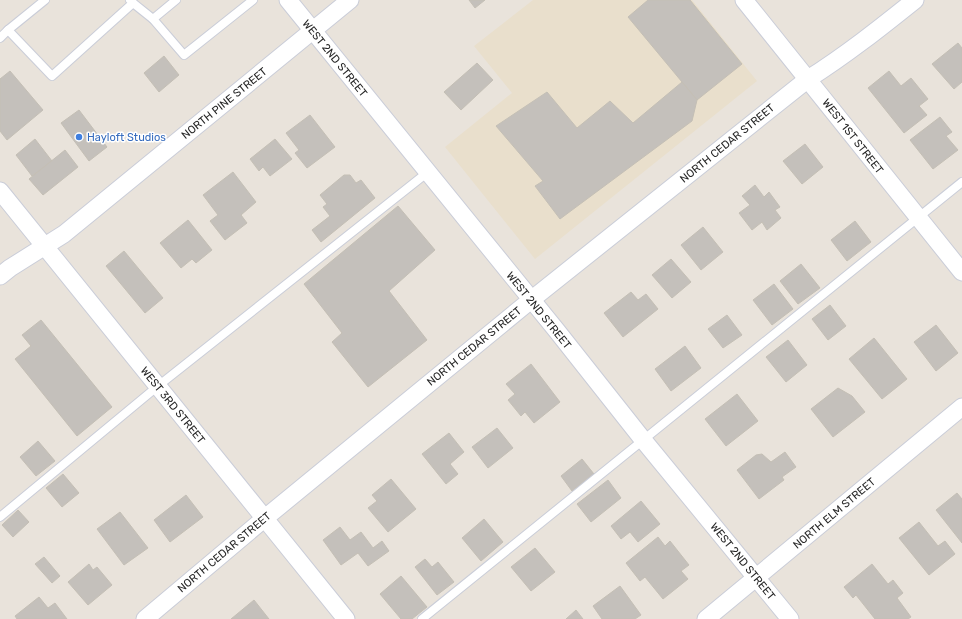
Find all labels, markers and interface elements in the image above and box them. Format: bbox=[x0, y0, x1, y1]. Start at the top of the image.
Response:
street label: WEST 2ND STREET bbox=[300, 17, 370, 100]
street label: NORTH PINE STREET bbox=[179, 65, 270, 142]
street label: WEST 1ST STREET bbox=[819, 96, 886, 177]
street label: NORTH CEDAR STREET bbox=[677, 101, 778, 186]
place label: Hayloft Studios bbox=[87, 131, 166, 144]
marker: Hayloft Studios bbox=[74, 132, 84, 142]
street label: WEST 2ND STREET bbox=[504, 269, 574, 352]
street label: NORTH CEDAR STREET bbox=[424, 304, 525, 389]
street label: WEST 3RD STREET bbox=[138, 364, 208, 447]
street label: NORTH ELM STREET bbox=[791, 475, 879, 552]
street label: NORTH CEDAR STREET bbox=[175, 509, 274, 595]
street label: WEST 2ND STREET bbox=[708, 520, 778, 603]

